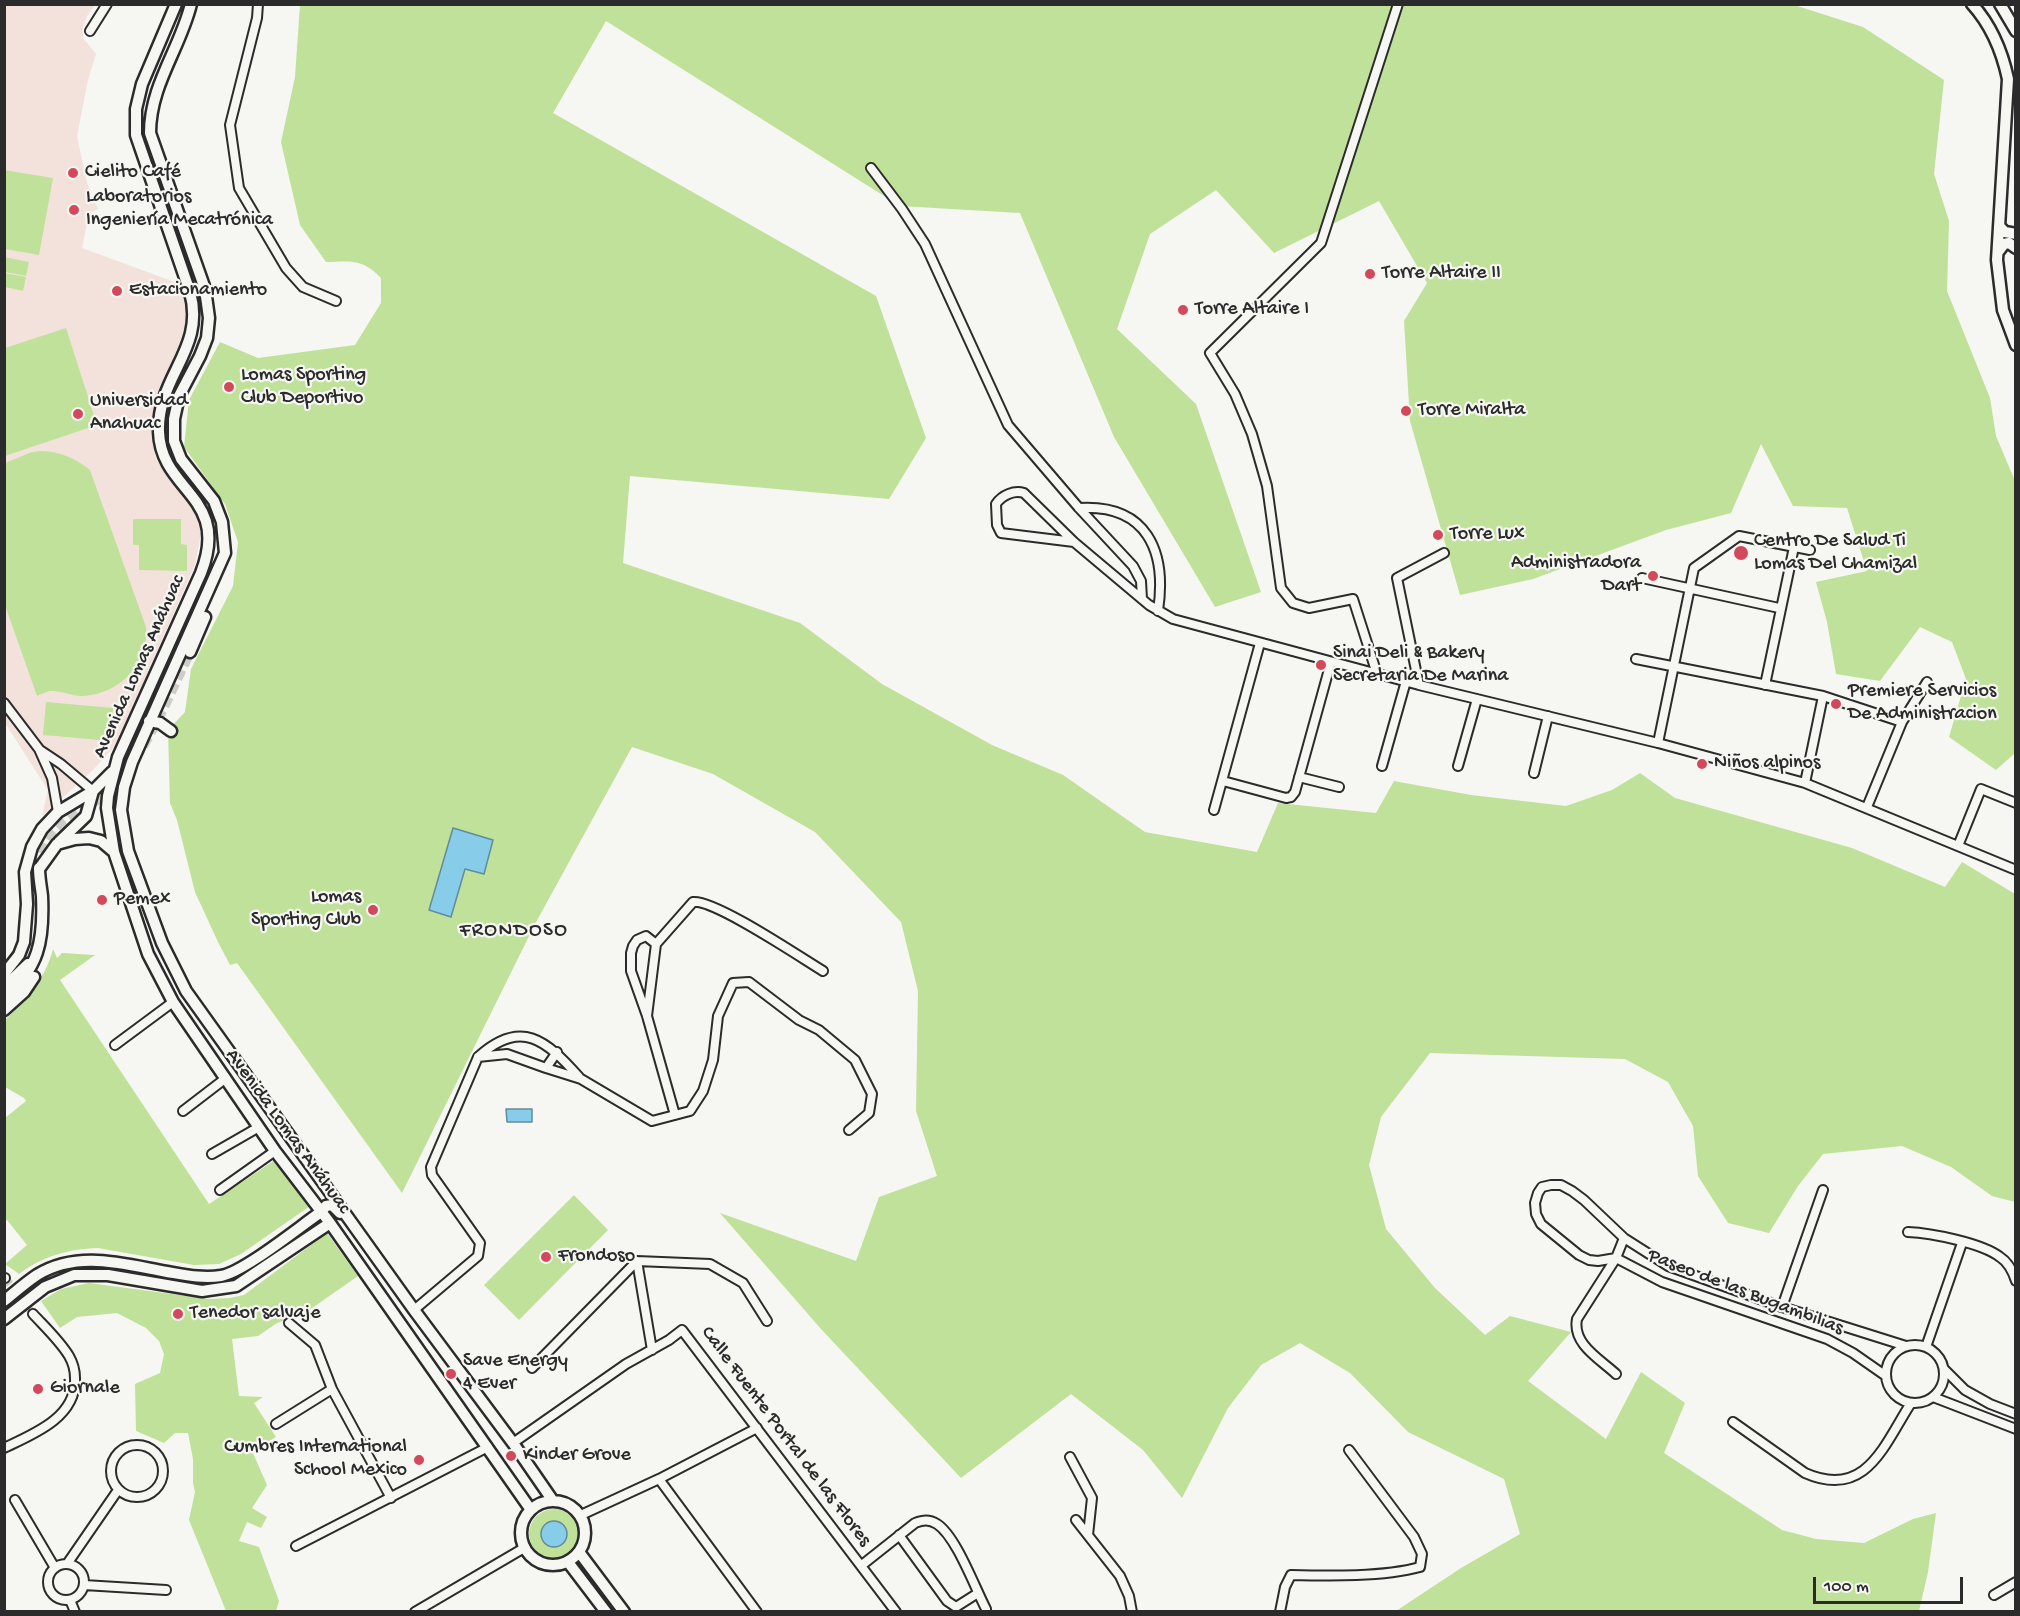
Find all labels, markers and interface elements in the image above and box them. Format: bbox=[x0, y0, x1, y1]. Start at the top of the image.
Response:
place label: Cielito Café bbox=[85, 161, 181, 185]
marker: Cielito Café bbox=[66, 166, 80, 180]
place label: Laboratorios Ingeniería Mecatrónica bbox=[86, 186, 273, 233]
marker: Laboratorios Ingeniería Mecatrónica bbox=[67, 203, 81, 217]
place label: Torre Altaire II bbox=[1382, 262, 1501, 286]
marker: Torre Altaire II bbox=[1363, 267, 1377, 281]
place label: Estacionamiento bbox=[129, 279, 267, 303]
marker: Estacionamiento bbox=[110, 284, 124, 298]
place label: Torre Altaire I bbox=[1195, 298, 1309, 322]
marker: Torre Altaire I bbox=[1176, 303, 1190, 317]
place label: Lomas Sporting Club Deportivo bbox=[241, 364, 366, 411]
marker: Lomas Sporting Club Deportivo bbox=[222, 380, 236, 394]
place label: Universidad Anahuac bbox=[90, 390, 188, 437]
place label: Torre Miralta bbox=[1418, 399, 1525, 423]
marker: Torre Miralta bbox=[1399, 404, 1413, 418]
marker: Universidad Anahuac bbox=[71, 407, 85, 421]
place label: Torre Lux bbox=[1450, 523, 1525, 547]
marker: Torre Lux bbox=[1431, 528, 1445, 542]
place label: Centro De Salud Ti Lomas Del Chamizal bbox=[1754, 530, 1917, 577]
marker: Centro De Salud Ti Lomas Del Chamizal bbox=[1732, 544, 1750, 562]
place label: Administradora Dart bbox=[1511, 552, 1641, 599]
marker: Administradora Dart bbox=[1646, 569, 1660, 583]
street label: Avenida Lomas Anáhuac bbox=[89, 572, 191, 762]
place label: Sinai Deli & Bakery Secretaria De Marina bbox=[1333, 642, 1508, 689]
marker: Sinai Deli & Bakery Secretaria De Marina bbox=[1314, 658, 1328, 672]
place label: Premiere Servicios De Administracion bbox=[1848, 680, 1997, 727]
marker: Premiere Servicios De Administracion bbox=[1829, 697, 1843, 711]
place label: Niños alpinos bbox=[1714, 752, 1820, 776]
marker: Niños alpinos bbox=[1695, 757, 1709, 771]
place label: Lomas Sporting Club bbox=[251, 886, 361, 933]
place label: Pemex bbox=[114, 888, 170, 912]
marker: Pemex bbox=[95, 893, 109, 907]
marker: Lomas Sporting Club bbox=[366, 903, 380, 917]
district label: FRONDOSO bbox=[460, 919, 568, 945]
street label: Avenida Lomas Anáhuac bbox=[219, 1045, 355, 1219]
place label: Frondoso bbox=[558, 1245, 635, 1269]
street label: Paseo de las Bugambilias bbox=[1644, 1245, 1846, 1341]
marker: Frondoso bbox=[539, 1250, 553, 1264]
place label: Tenedor salvaje bbox=[190, 1302, 321, 1326]
marker: Tenedor salvaje bbox=[171, 1307, 185, 1321]
street label: Calle Fuente Portal de las Flores bbox=[694, 1322, 876, 1552]
place label: Save Energy 4 Ever bbox=[463, 1350, 568, 1397]
marker: Save Energy 4 Ever bbox=[444, 1367, 458, 1381]
place label: Giornale bbox=[50, 1377, 120, 1401]
marker: Giornale bbox=[31, 1382, 45, 1396]
place label: Cumbres International School Mexico bbox=[224, 1436, 407, 1483]
place label: Kinder Grove bbox=[523, 1444, 631, 1468]
marker: Kinder Grove bbox=[504, 1449, 518, 1463]
marker: Cumbres International School Mexico bbox=[412, 1453, 426, 1467]
scale bar bbox=[1816, 1565, 1966, 1603]
text: 100 m bbox=[1824, 1577, 1869, 1598]

